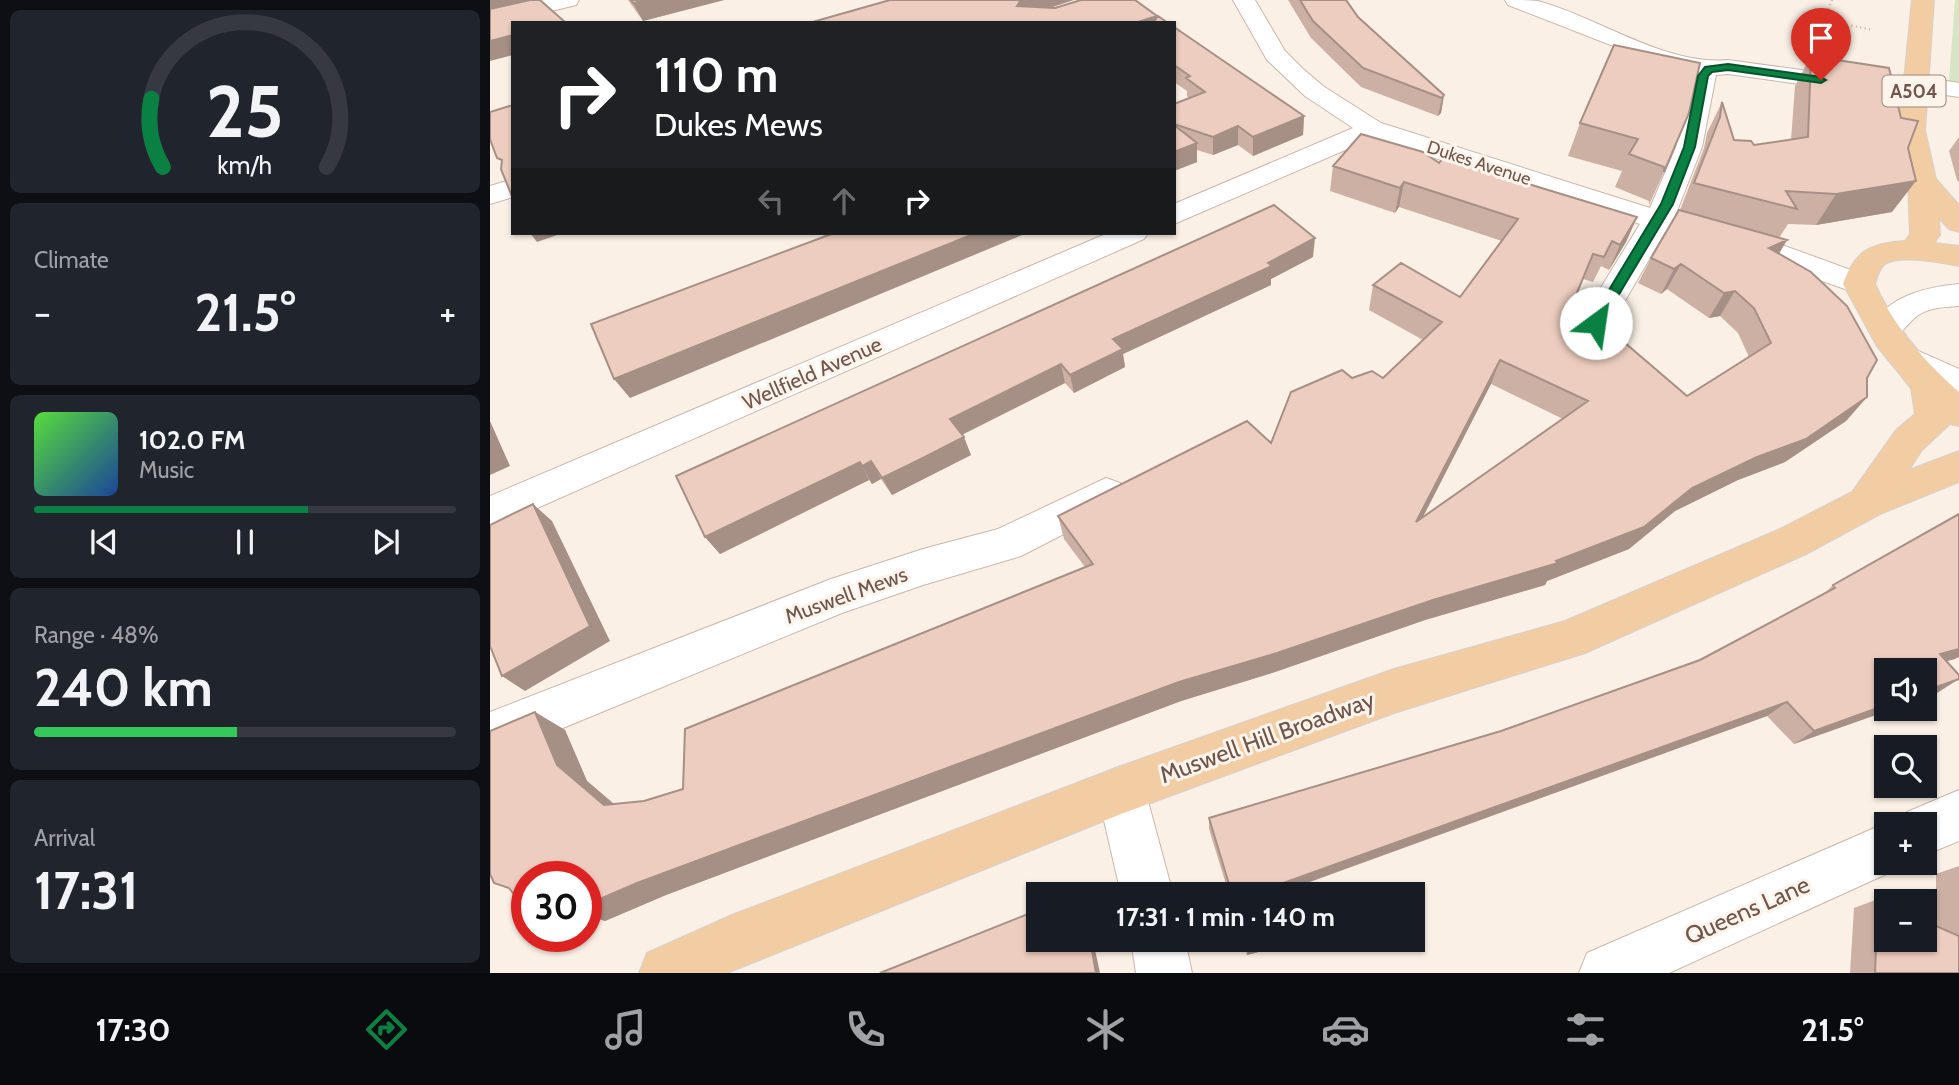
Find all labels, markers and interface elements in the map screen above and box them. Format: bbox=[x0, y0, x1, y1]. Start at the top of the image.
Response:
pin bbox=[1791, 8, 1851, 80]
icon: arrive bbox=[1802, 19, 1840, 57]
text: 110 m bbox=[654, 45, 778, 104]
icon: right bbox=[539, 49, 630, 140]
text: 25 bbox=[206, 68, 284, 156]
road number: A504 bbox=[1882, 76, 1946, 106]
text: Dukes Mews bbox=[654, 105, 823, 144]
street label: Dukes Avenue bbox=[1424, 136, 1534, 190]
text: km/h bbox=[218, 150, 272, 180]
icon: left bbox=[752, 182, 790, 220]
icon: ahead bbox=[825, 182, 863, 220]
icon: right bbox=[898, 182, 936, 220]
text: Climate bbox=[34, 246, 109, 274]
text: 21.5° bbox=[194, 281, 296, 344]
position arrow bbox=[1559, 286, 1633, 360]
text: − bbox=[34, 289, 51, 336]
text: + bbox=[439, 289, 456, 336]
street label: Wellfield Avenue bbox=[739, 331, 886, 415]
text: 102.0 FM bbox=[139, 424, 245, 456]
text: Music bbox=[139, 456, 194, 484]
icon: previous bbox=[85, 523, 123, 561]
icon: pause bbox=[226, 523, 264, 561]
icon: next bbox=[367, 523, 405, 561]
street label: Muswell Mews bbox=[781, 561, 911, 629]
text: Range · 48% bbox=[34, 621, 159, 649]
text: 240 km bbox=[34, 656, 213, 719]
map controls bbox=[1874, 658, 1937, 952]
button: sound bbox=[1874, 658, 1937, 721]
street label: Muswell Hill Broadway bbox=[1156, 685, 1378, 789]
button: search bbox=[1874, 735, 1937, 798]
button: + bbox=[1874, 812, 1937, 875]
text: Arrival bbox=[34, 824, 95, 852]
text: 17:31 bbox=[34, 859, 138, 922]
speed limit sign: 30 bbox=[511, 861, 602, 952]
street label: Queens Lane bbox=[1680, 870, 1814, 950]
button: − bbox=[1874, 889, 1937, 952]
text: 17:31 · 1 min · 140 m bbox=[1116, 901, 1335, 933]
icon: directions bbox=[362, 1005, 411, 1054]
icon: music bbox=[601, 1005, 650, 1054]
icon: phone bbox=[841, 1005, 890, 1054]
icon: climate bbox=[1081, 1005, 1130, 1054]
icon: car bbox=[1321, 1005, 1370, 1054]
icon: filters bbox=[1561, 1005, 1610, 1054]
text: 17:30 bbox=[95, 1010, 171, 1049]
text: 21.5° bbox=[1801, 1010, 1864, 1049]

